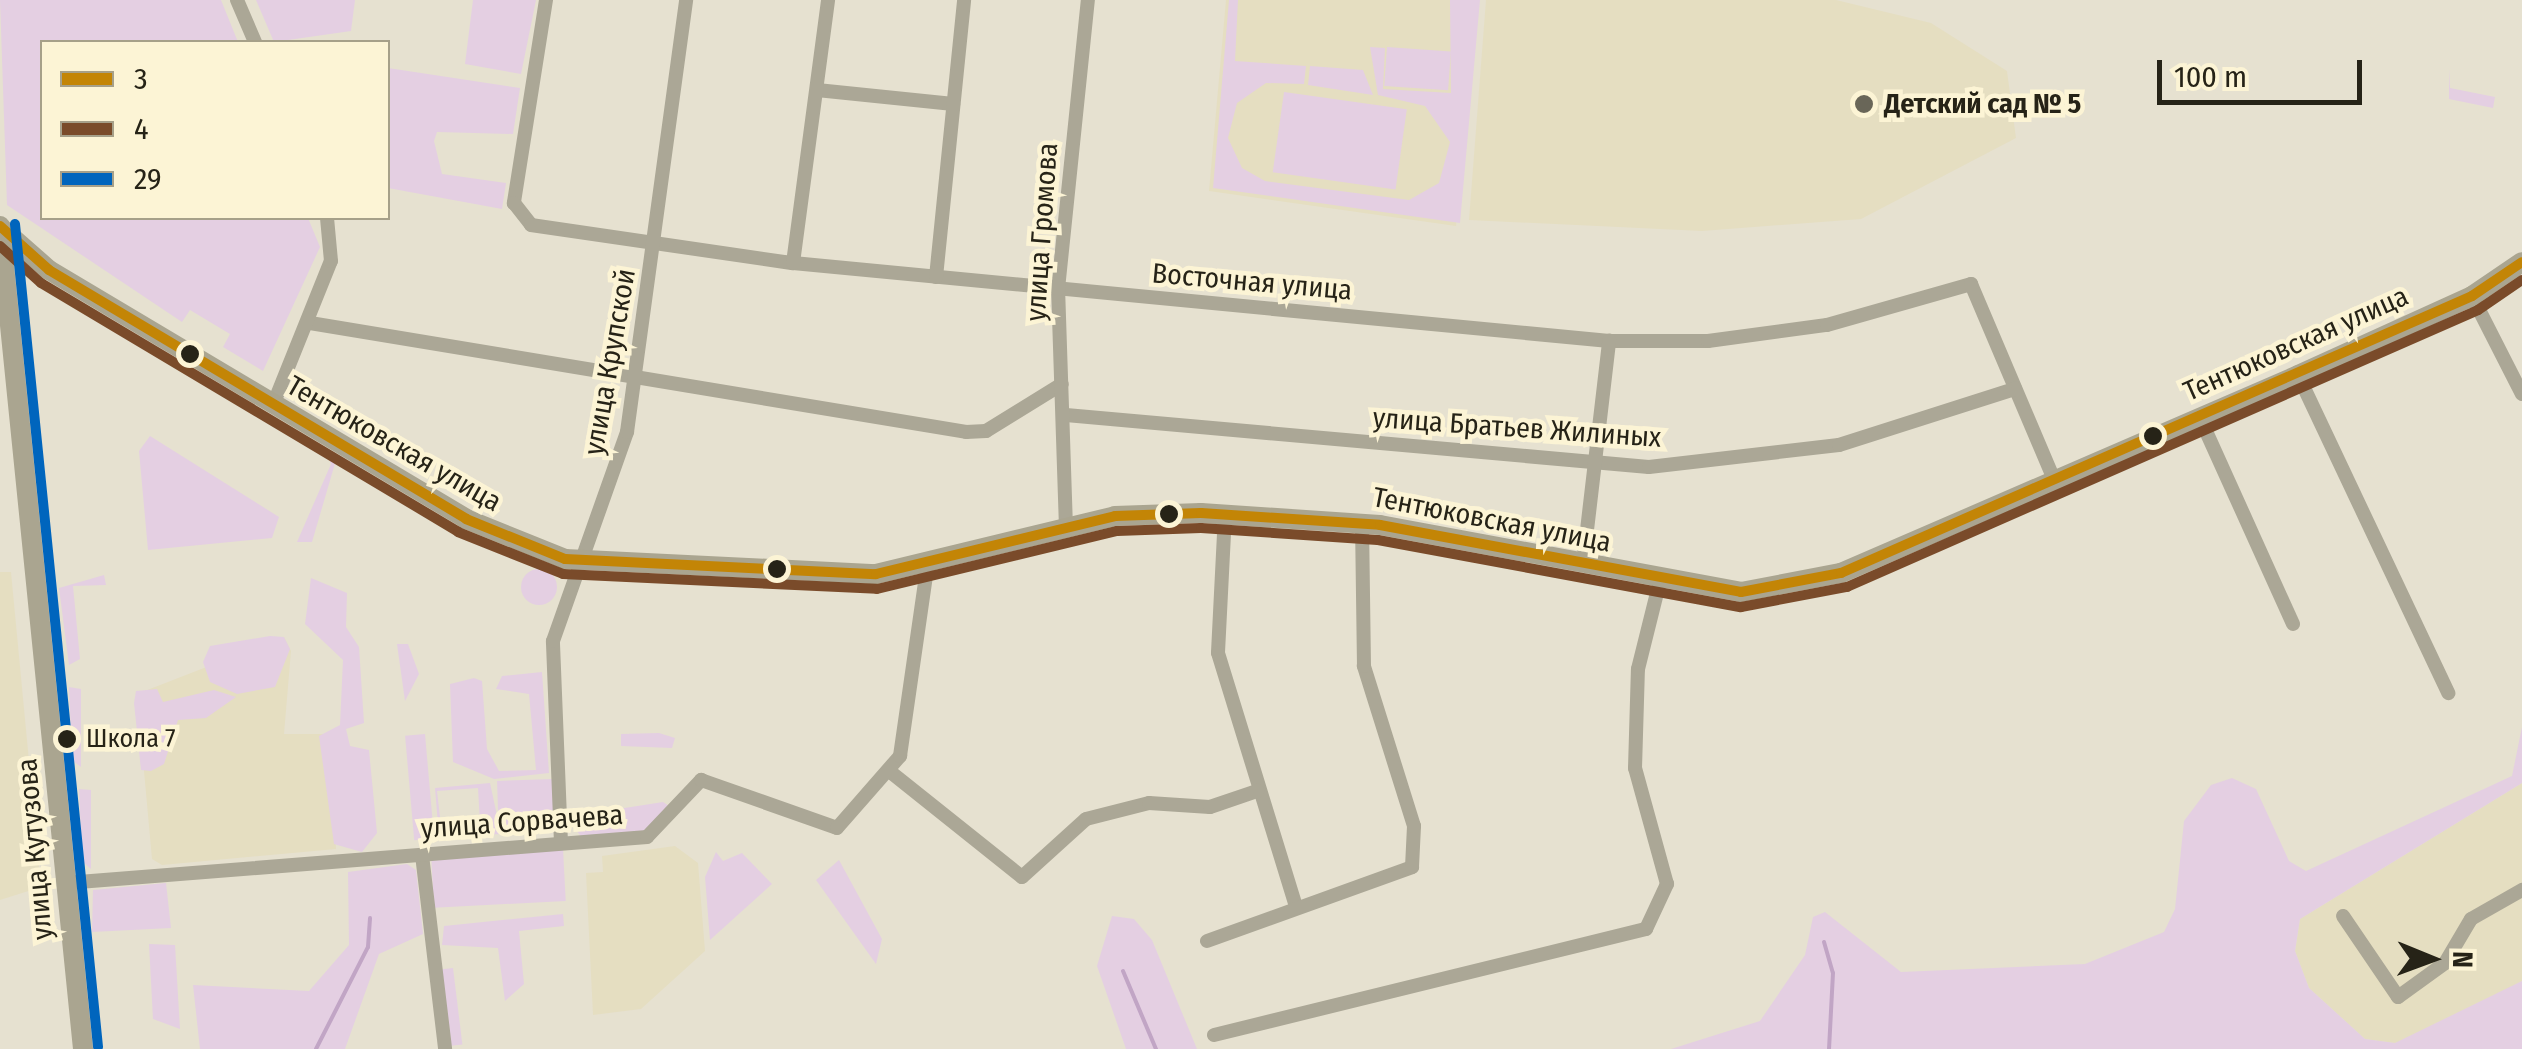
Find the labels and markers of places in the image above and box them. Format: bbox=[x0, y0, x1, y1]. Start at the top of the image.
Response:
place label: Детский сад № 5 bbox=[1884, 87, 2081, 121]
marker: Детский сад № 5 bbox=[1853, 93, 1875, 115]
unlabelled marker bbox=[180, 344, 200, 364]
unlabelled marker bbox=[2143, 426, 2163, 446]
unlabelled marker bbox=[1159, 504, 1179, 524]
unlabelled marker bbox=[767, 559, 787, 579]
place label: Школа 7 bbox=[86, 723, 176, 755]
marker: Школа 7 bbox=[57, 729, 77, 749]

